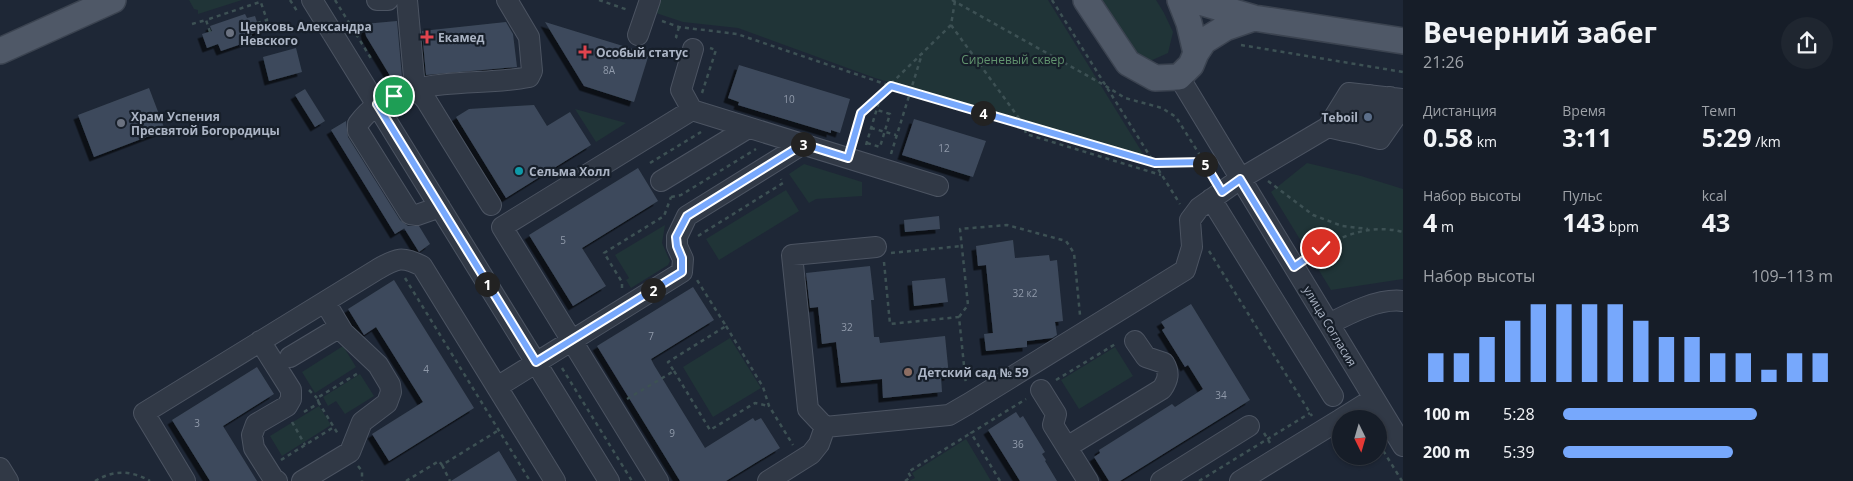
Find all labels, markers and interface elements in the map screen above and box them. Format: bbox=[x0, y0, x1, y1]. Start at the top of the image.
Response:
text: Вечерний забег bbox=[1423, 13, 1657, 51]
button: share bbox=[1781, 17, 1833, 69]
place label: Церковь Александра Невского bbox=[240, 18, 372, 49]
marker: Церковь Александра Невского bbox=[224, 27, 236, 39]
place label: Екамед bbox=[438, 29, 485, 46]
marker: Екамед bbox=[420, 30, 434, 44]
place label: Особый статус bbox=[596, 44, 688, 61]
marker: Особый статус bbox=[578, 45, 592, 59]
park label: Сиреневый сквер bbox=[961, 51, 1065, 68]
text: 21:26 bbox=[1423, 51, 1464, 73]
house number: 8А bbox=[603, 63, 616, 77]
pin bbox=[373, 75, 415, 117]
icon: arrive bbox=[380, 82, 408, 110]
house number: 10 bbox=[783, 92, 795, 106]
pin: 4 bbox=[970, 100, 996, 126]
text: Дистанция bbox=[1423, 101, 1497, 120]
text: Время bbox=[1562, 101, 1606, 120]
text: Темп bbox=[1702, 101, 1736, 120]
text: 4 bbox=[979, 104, 988, 123]
place label: Храм Успения Пресвятой Богородицы bbox=[131, 108, 280, 139]
place label: Teboil bbox=[1322, 109, 1358, 126]
marker: Teboil bbox=[1362, 111, 1374, 123]
marker: Храм Успения Пресвятой Богородицы bbox=[115, 117, 127, 129]
text: 0.58 bbox=[1423, 120, 1473, 154]
text: 3:11 bbox=[1562, 120, 1612, 154]
text: 5:29 bbox=[1702, 120, 1752, 154]
pin: 3 bbox=[790, 132, 816, 156]
text: km bbox=[1473, 132, 1497, 151]
text: /km bbox=[1752, 132, 1781, 151]
text: 3 bbox=[799, 135, 808, 154]
house number: 12 bbox=[938, 141, 950, 155]
pin: 5 bbox=[1192, 152, 1218, 176]
text: 5 bbox=[1201, 155, 1210, 174]
place label: Сельма Холл bbox=[529, 163, 610, 180]
marker: Сельма Холл bbox=[513, 165, 525, 177]
text: Набор высоты bbox=[1423, 186, 1521, 205]
text: Пульс bbox=[1562, 186, 1603, 205]
text: kcal bbox=[1702, 186, 1727, 205]
text: 4 bbox=[1423, 205, 1437, 239]
text: 143 bbox=[1562, 205, 1605, 239]
text: 43 bbox=[1702, 205, 1730, 239]
text: m bbox=[1437, 217, 1454, 236]
text: bpm bbox=[1605, 217, 1639, 236]
pin bbox=[1300, 227, 1342, 269]
house number: 5 bbox=[560, 233, 566, 247]
icon: check bbox=[1307, 234, 1335, 262]
text: Набор высоты bbox=[1423, 265, 1535, 287]
text: 109–113 m bbox=[1751, 265, 1833, 287]
pin: 1 bbox=[474, 272, 500, 296]
text: 1 bbox=[483, 275, 492, 294]
pin: 2 bbox=[640, 278, 666, 302]
text: 2 bbox=[649, 281, 658, 300]
street label: улица Согласия bbox=[1299, 282, 1361, 370]
house number: 32 к2 bbox=[1013, 286, 1038, 300]
house number: 32 bbox=[841, 320, 853, 334]
house number: 7 bbox=[648, 329, 654, 343]
house number: 4 bbox=[423, 362, 429, 376]
place label: Детский сад № 59 bbox=[918, 364, 1029, 381]
marker: Детский сад № 59 bbox=[902, 366, 914, 378]
house number: 34 bbox=[1215, 388, 1227, 402]
text: 100 m bbox=[1423, 403, 1470, 425]
text: 5:28 bbox=[1503, 403, 1535, 425]
north arrow bbox=[1332, 410, 1388, 465]
map controls bbox=[1332, 410, 1387, 465]
house number: 3 bbox=[194, 416, 200, 430]
house number: 9 bbox=[669, 426, 675, 440]
house number: 36 bbox=[1012, 437, 1024, 451]
text: 200 m bbox=[1423, 441, 1470, 463]
text: 5:39 bbox=[1503, 441, 1535, 463]

